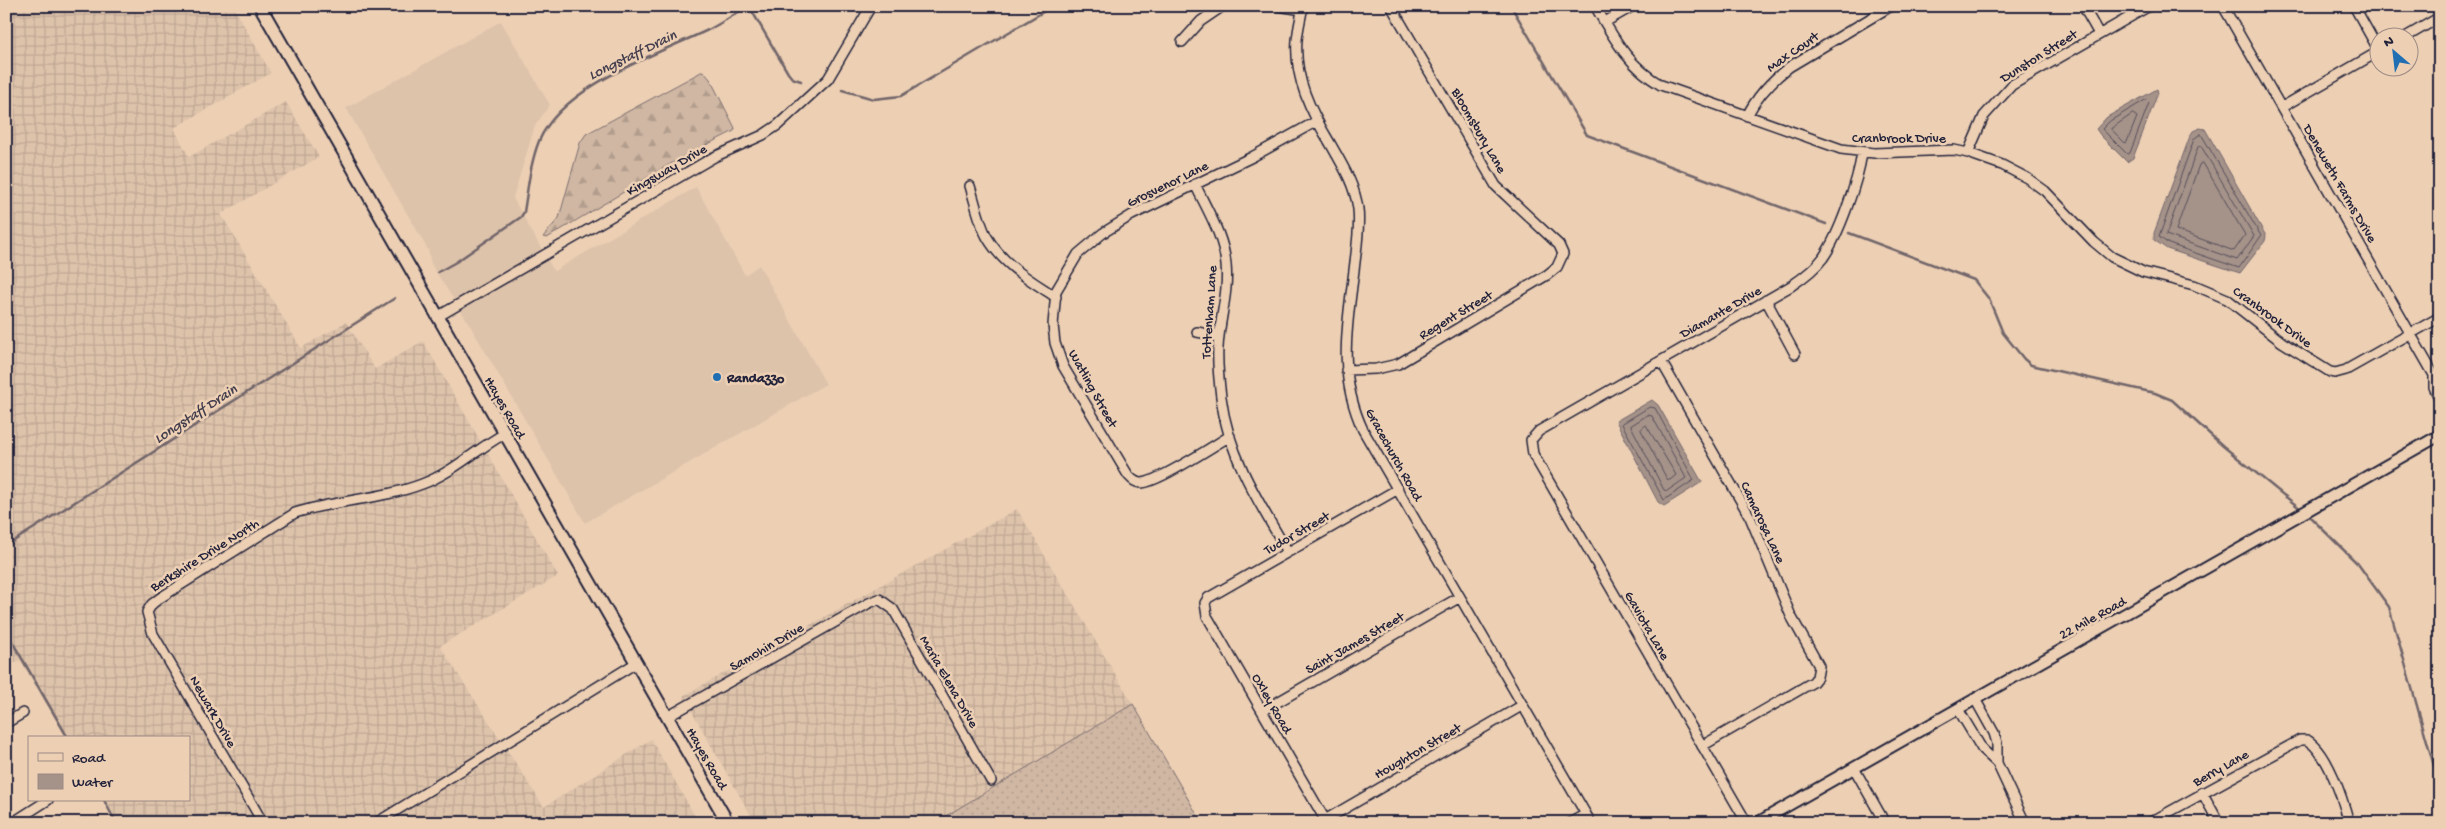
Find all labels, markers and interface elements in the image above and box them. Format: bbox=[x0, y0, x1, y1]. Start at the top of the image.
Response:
water label: Longstaff Drain bbox=[586, 26, 680, 85]
street label: Dunston Street bbox=[1997, 26, 2082, 88]
street label: Max Court bbox=[1764, 28, 1824, 77]
north arrow bbox=[2368, 28, 2418, 78]
text: N bbox=[2381, 33, 2397, 52]
street label: Bloomsbury Lane bbox=[1446, 85, 1510, 178]
street label: Deneweth Farms Drive bbox=[2298, 121, 2380, 247]
street label: Cranbrook Drive bbox=[1852, 131, 1947, 148]
street label: Kingsway Drive bbox=[624, 141, 711, 201]
street label: Grosvenor Lane bbox=[1125, 158, 1212, 212]
street label: Tottenham Lane bbox=[1199, 264, 1222, 360]
street label: Diamante Drive bbox=[1677, 283, 1766, 344]
street label: Cranbrook Drive bbox=[2229, 284, 2315, 353]
street label: Regent Street bbox=[1416, 287, 1497, 345]
street label: Watling Street bbox=[1063, 347, 1121, 432]
marker: Randazzo bbox=[711, 371, 723, 383]
place label: Randazzo bbox=[726, 371, 785, 388]
street label: Hayes Road bbox=[479, 374, 529, 444]
water label: Longstaff Drain bbox=[151, 381, 242, 448]
street label: Gracechurch Road bbox=[1360, 406, 1426, 506]
street label: Camarosa Lane bbox=[1735, 479, 1788, 567]
street label: Tudor Street bbox=[1261, 508, 1334, 560]
street label: Berkshire Drive North bbox=[147, 515, 263, 597]
street label: Gaviota Lane bbox=[1619, 589, 1673, 664]
street label: 22 Mile Road bbox=[2057, 593, 2131, 645]
street label: Saint James Street bbox=[1303, 608, 1409, 679]
street label: Samohin Drive bbox=[727, 620, 808, 676]
street label: Maria Elena Drive bbox=[915, 633, 982, 732]
street label: Oxley Road bbox=[1247, 671, 1296, 739]
street label: Newark Drive bbox=[184, 673, 240, 752]
street label: Houghton Street bbox=[1372, 720, 1466, 784]
street label: Hayes Road bbox=[681, 725, 731, 795]
legend bbox=[28, 736, 190, 802]
street label: Berry Lane bbox=[2189, 747, 2253, 792]
text: Road bbox=[72, 750, 106, 768]
text: Water bbox=[72, 774, 114, 792]

